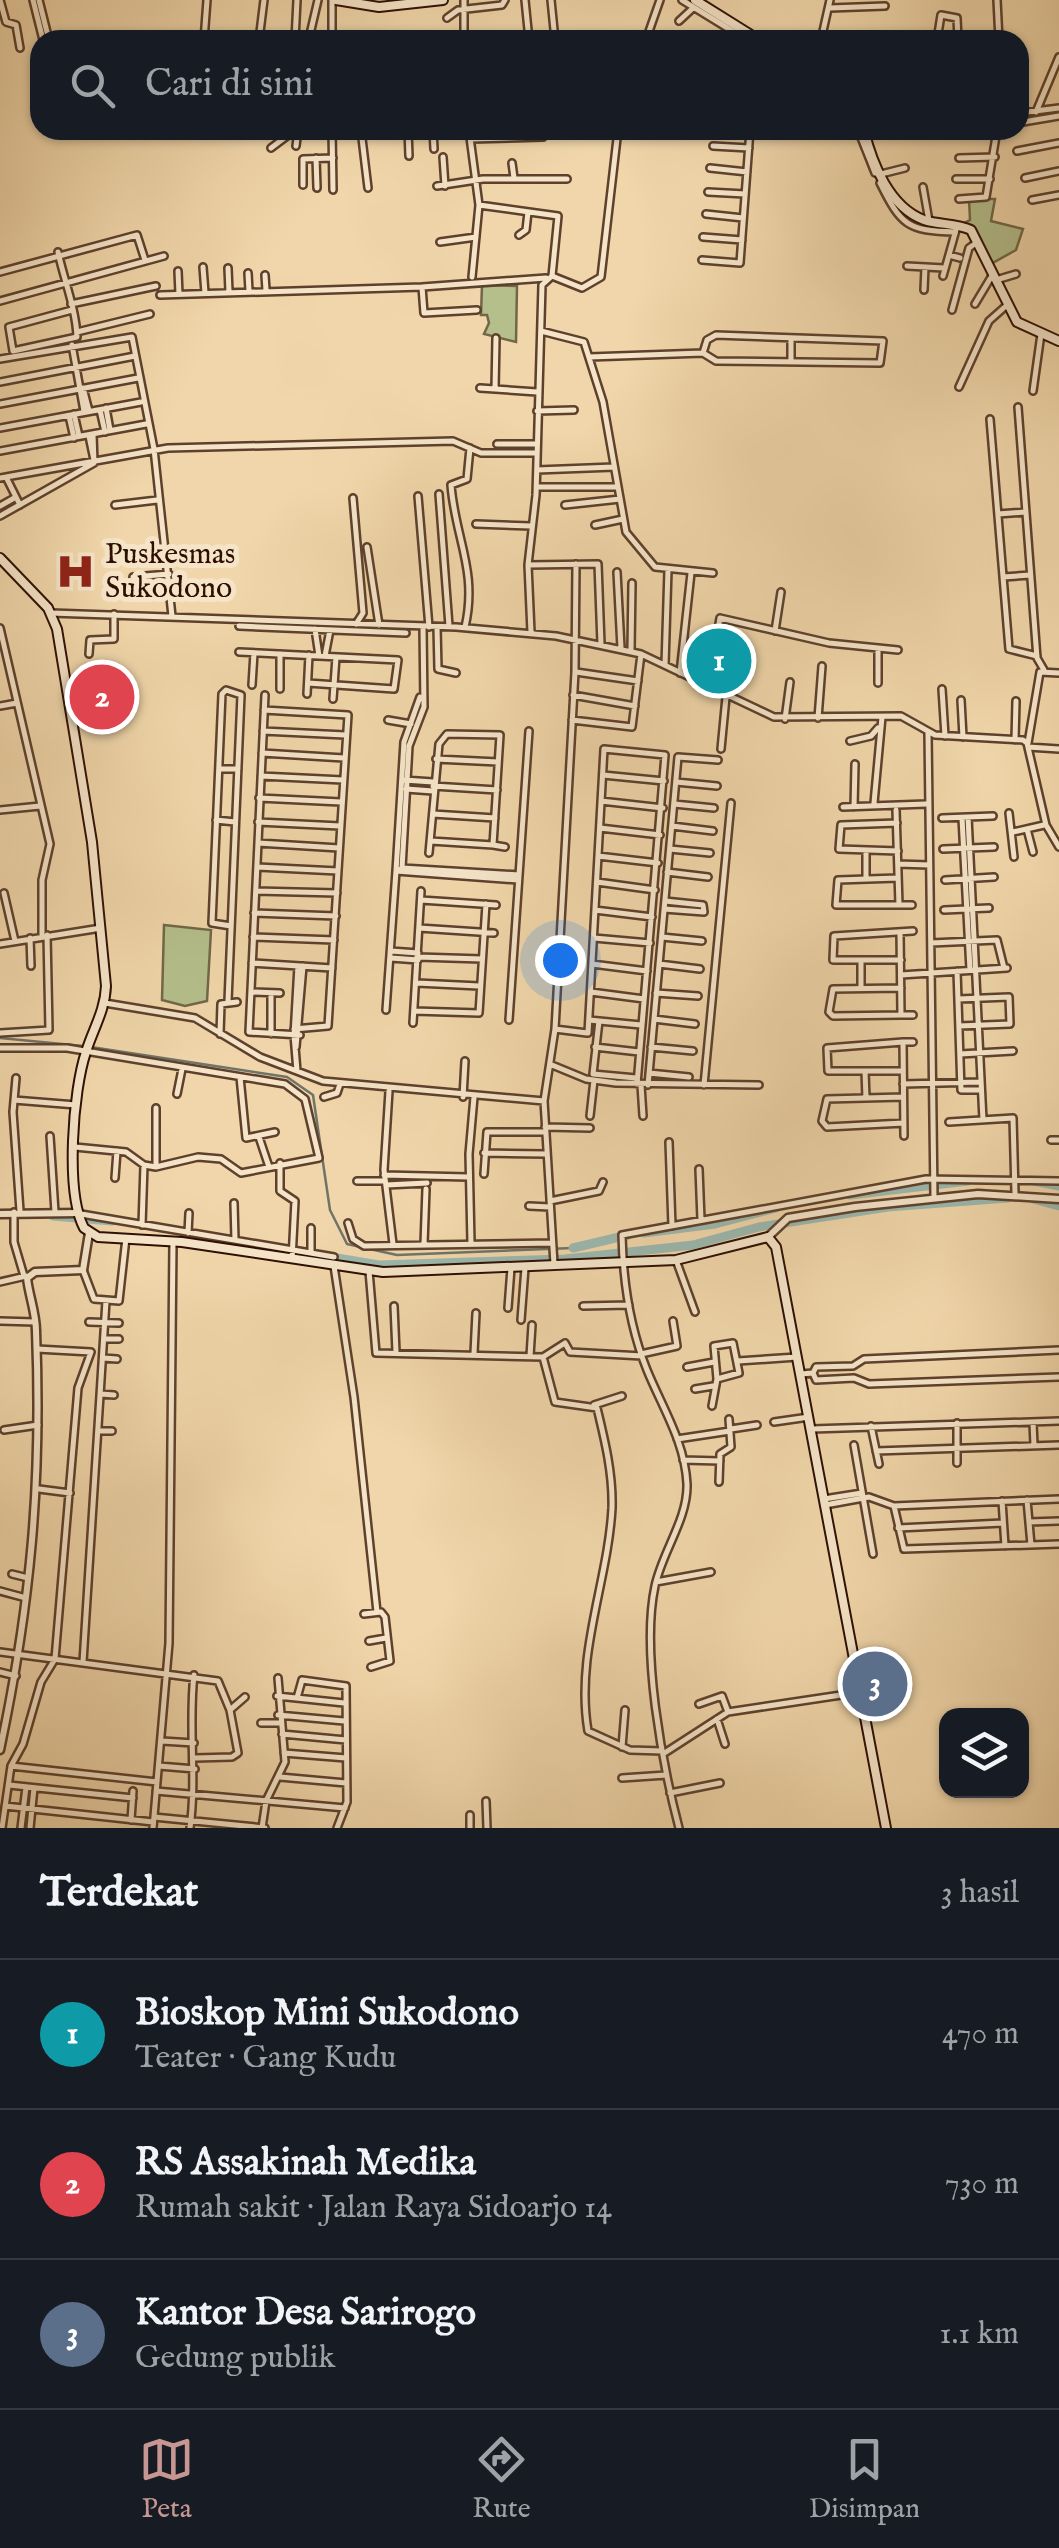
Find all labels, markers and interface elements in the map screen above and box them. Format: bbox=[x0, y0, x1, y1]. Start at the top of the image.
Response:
search box bbox=[30, 30, 1029, 140]
icon: search bbox=[65, 58, 120, 113]
text: Cari di sini bbox=[145, 61, 314, 109]
place label: Puskesmas Sukodono bbox=[105, 536, 235, 608]
hospital icon: Puskesmas Sukodono bbox=[54, 551, 96, 593]
pin: 1 bbox=[686, 624, 752, 698]
pin: 2 bbox=[70, 660, 134, 734]
your location bbox=[535, 935, 586, 986]
pin: 3 bbox=[842, 1646, 908, 1722]
map controls bbox=[939, 1708, 1029, 1798]
button: layers bbox=[939, 1708, 1029, 1798]
text: Terdekat bbox=[40, 1867, 198, 1920]
text: 3 hasil bbox=[941, 1873, 1019, 1914]
text: Bioskop Mini Sukodono bbox=[135, 1990, 519, 2038]
text: 1 bbox=[67, 2014, 78, 2055]
text: 470 m bbox=[942, 2014, 1019, 2055]
text: Teater · Gang Kudu bbox=[135, 2038, 396, 2079]
text: RS Assakinah Medika bbox=[135, 2140, 476, 2188]
text: 2 bbox=[65, 2164, 80, 2205]
text: 730 m bbox=[945, 2164, 1019, 2205]
text: Rumah sakit · Jalan Raya Sidoarjo 14 bbox=[135, 2188, 612, 2229]
text: Kantor Desa Sarirogo bbox=[135, 2290, 476, 2338]
text: 3 bbox=[67, 2314, 78, 2355]
text: 1.1 km bbox=[939, 2314, 1019, 2355]
text: Gedung publik bbox=[135, 2338, 335, 2379]
tab: Peta bbox=[139, 2432, 194, 2527]
tab: Rute bbox=[472, 2432, 531, 2527]
tab: Disimpan bbox=[809, 2432, 920, 2527]

